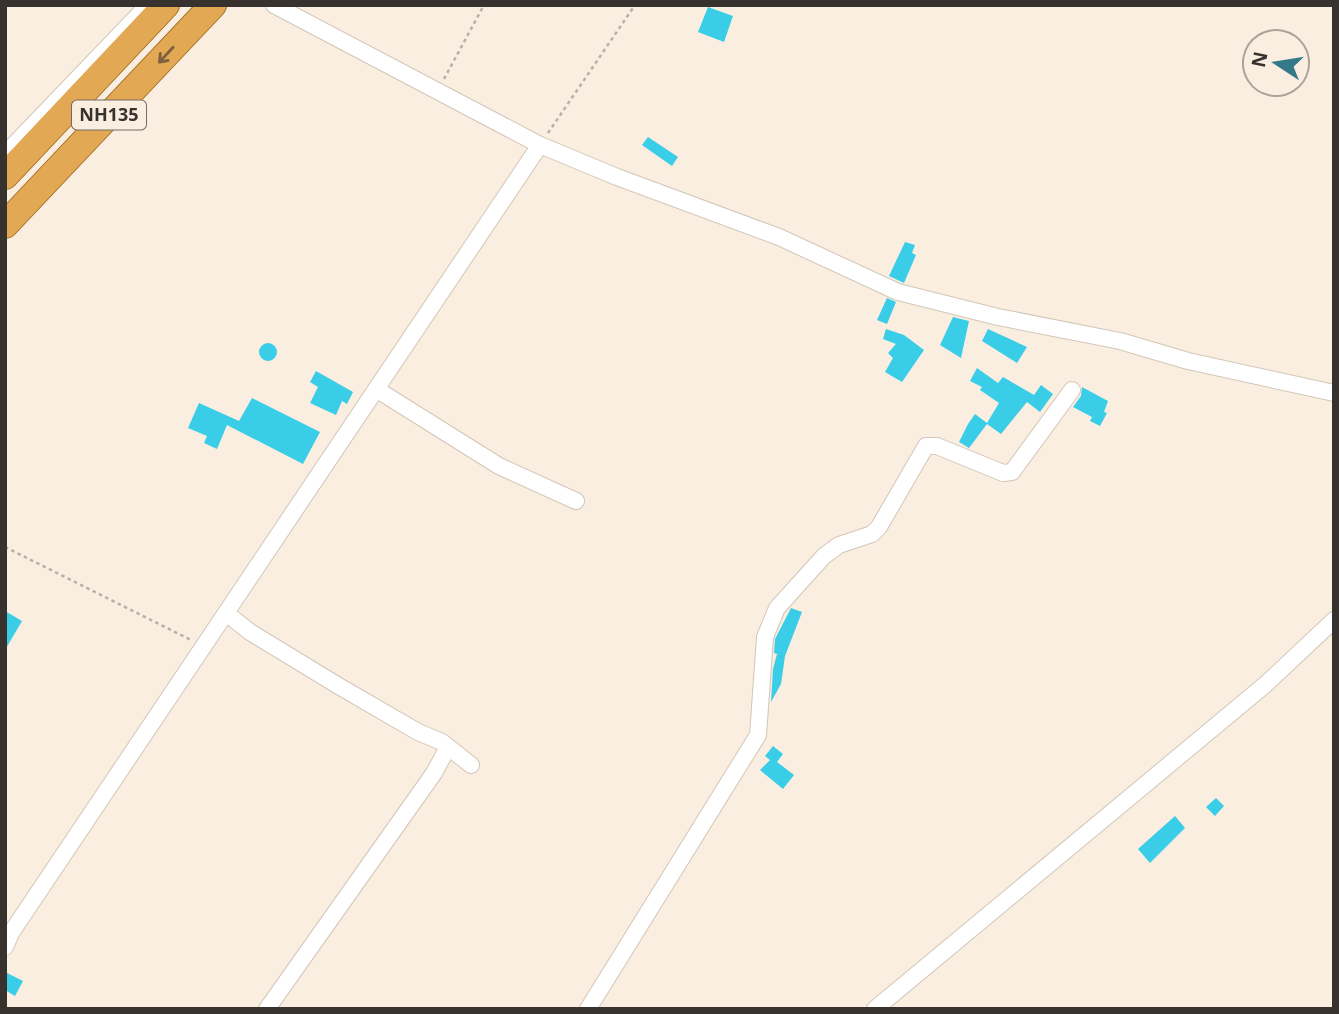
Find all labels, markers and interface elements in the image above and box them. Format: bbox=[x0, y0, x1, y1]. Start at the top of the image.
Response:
north arrow bbox=[1241, 28, 1311, 98]
one-way arrow bbox=[158, 46, 175, 63]
text: N bbox=[1245, 49, 1274, 70]
road number: NH135 bbox=[72, 100, 146, 130]

